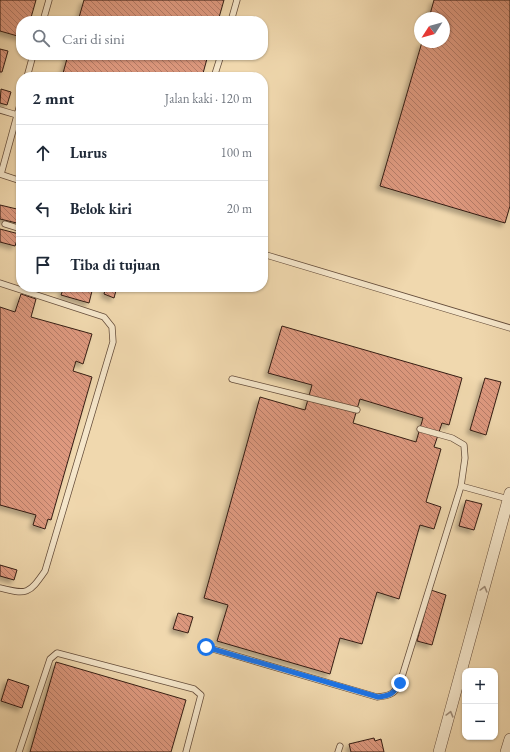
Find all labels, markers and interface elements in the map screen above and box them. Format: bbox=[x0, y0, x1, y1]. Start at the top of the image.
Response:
north arrow bbox=[414, 12, 450, 48]
search box bbox=[16, 16, 268, 60]
icon: search bbox=[30, 27, 52, 49]
text: Cari di sini bbox=[62, 29, 125, 48]
text: 2 mnt bbox=[32, 87, 74, 109]
text: Jalan kaki · 120 m bbox=[165, 90, 252, 107]
icon: ahead bbox=[32, 142, 54, 164]
text: Lurus bbox=[70, 143, 107, 162]
text: 100 m bbox=[221, 144, 252, 161]
icon: left bbox=[32, 198, 54, 220]
text: Belok kiri bbox=[70, 199, 132, 218]
text: 20 m bbox=[227, 200, 252, 217]
icon: arrive bbox=[32, 254, 54, 276]
text: Tiba di tujuan bbox=[70, 255, 160, 274]
one-way arrow bbox=[479, 586, 488, 593]
route start bbox=[197, 638, 215, 656]
map controls bbox=[462, 668, 498, 740]
button: + bbox=[462, 668, 498, 704]
route end bbox=[391, 674, 409, 692]
button: − bbox=[462, 704, 498, 740]
one-way arrow bbox=[445, 711, 453, 718]

